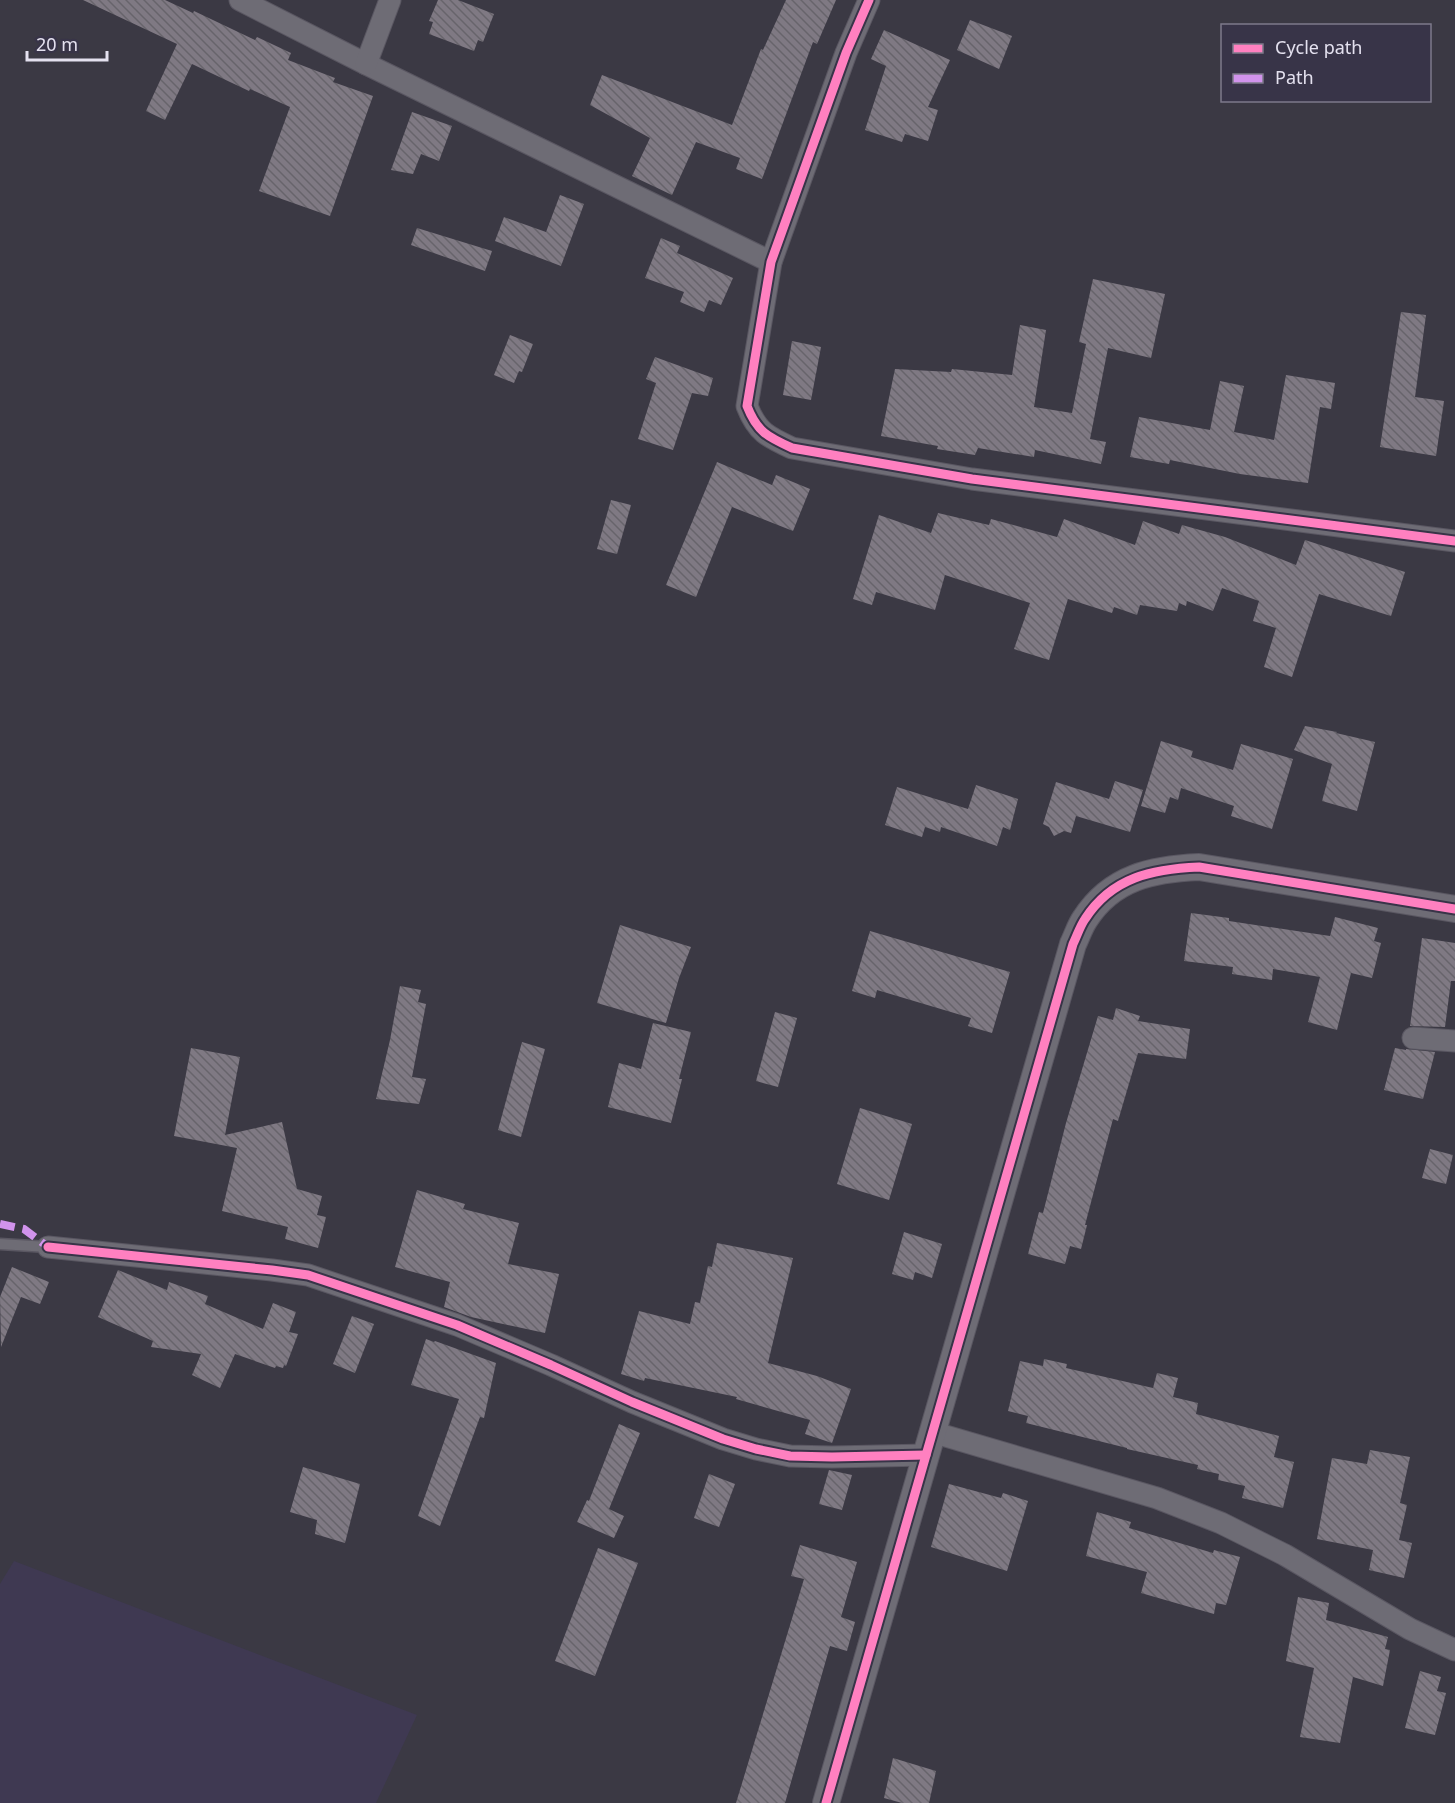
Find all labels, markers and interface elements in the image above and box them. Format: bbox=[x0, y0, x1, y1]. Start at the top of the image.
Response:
scale bar bbox=[27, 24, 106, 62]
legend bbox=[1221, 24, 1431, 102]
text: 20 m bbox=[36, 32, 78, 56]
text: Cycle path bbox=[1275, 35, 1362, 59]
text: Path bbox=[1275, 65, 1314, 89]

